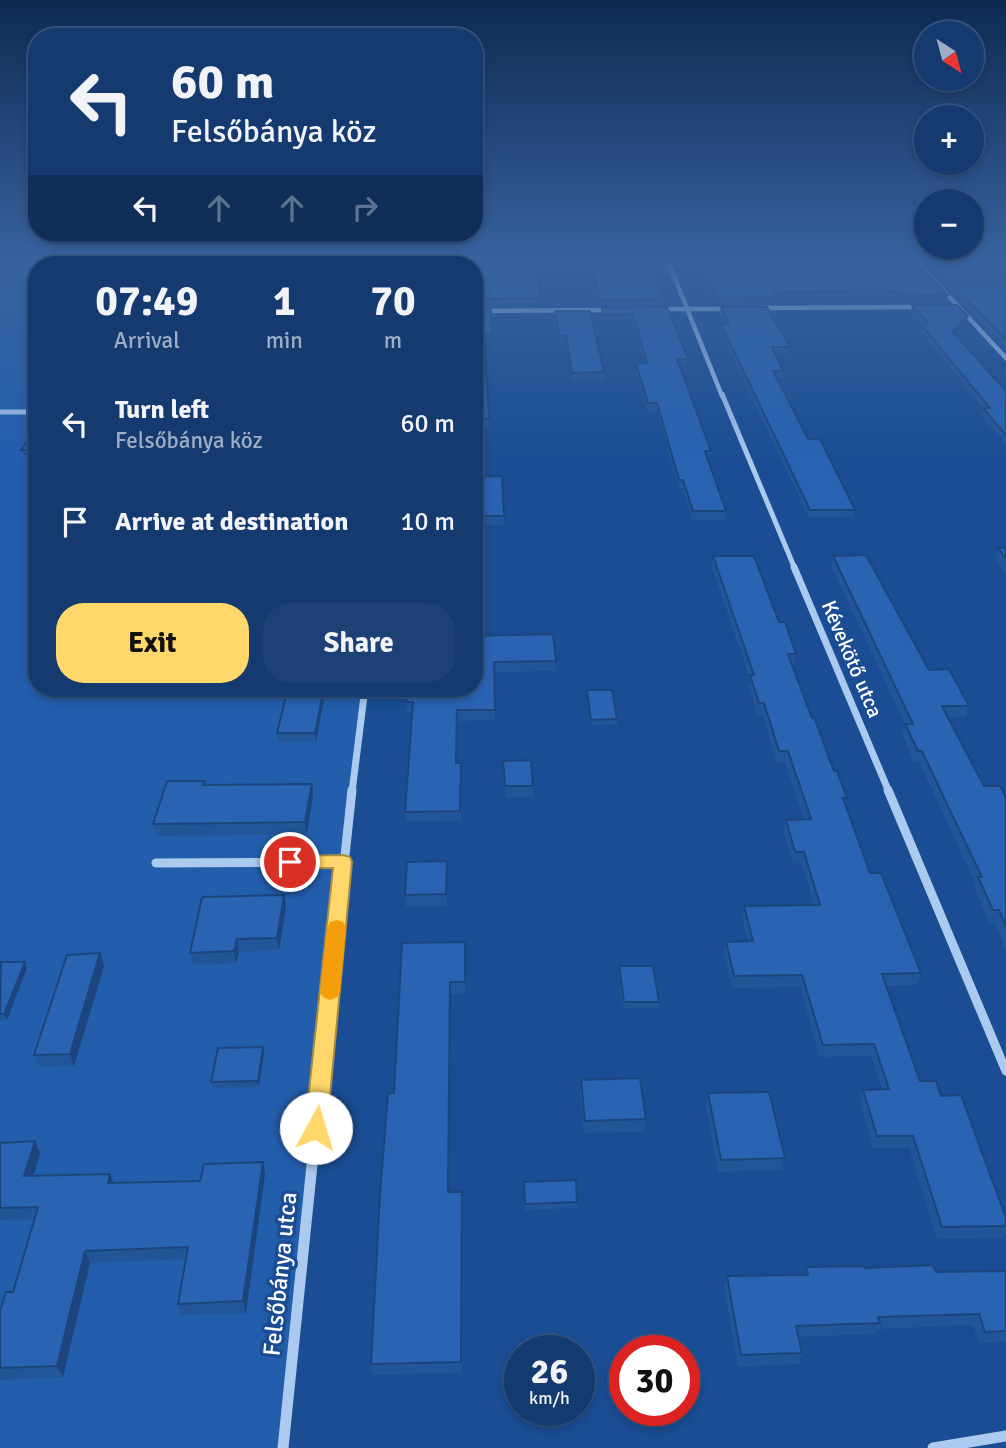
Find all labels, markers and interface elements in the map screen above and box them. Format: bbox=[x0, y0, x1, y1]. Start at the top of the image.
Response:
north arrow bbox=[914, 21, 984, 91]
map controls bbox=[914, 21, 984, 259]
text: 60 m bbox=[171, 52, 274, 112]
icon: left bbox=[56, 56, 147, 147]
button: + bbox=[914, 105, 984, 175]
text: Felsőbánya köz bbox=[171, 112, 377, 151]
icon: left bbox=[127, 189, 165, 227]
icon: ahead bbox=[200, 189, 238, 227]
icon: ahead bbox=[273, 189, 311, 227]
icon: right bbox=[346, 189, 384, 227]
button: − bbox=[914, 189, 984, 259]
text: 07:49 bbox=[95, 276, 198, 327]
text: 1 bbox=[273, 276, 296, 327]
text: 70 bbox=[370, 276, 416, 327]
text: Arrival bbox=[114, 326, 180, 355]
text: min bbox=[266, 326, 303, 355]
text: m bbox=[384, 326, 402, 355]
text: Turn left bbox=[115, 394, 209, 426]
icon: left bbox=[56, 405, 94, 443]
text: 60 m bbox=[400, 408, 455, 440]
text: Felsőbánya köz bbox=[115, 426, 263, 455]
icon: arrive bbox=[56, 503, 94, 541]
text: Arrive at destination bbox=[115, 506, 348, 538]
text: 10 m bbox=[400, 506, 455, 538]
street label: Kévekötő utca bbox=[816, 596, 888, 722]
button: Exit bbox=[56, 603, 249, 683]
button: Share bbox=[263, 603, 455, 683]
pin bbox=[260, 832, 320, 892]
icon: arrive bbox=[271, 843, 309, 881]
position arrow bbox=[279, 1091, 353, 1165]
street label: Felsőbánya utca bbox=[256, 1191, 304, 1357]
speed limit sign: 30 bbox=[609, 1335, 700, 1426]
text: 26 bbox=[531, 1350, 568, 1393]
text: km/h bbox=[529, 1387, 570, 1409]

